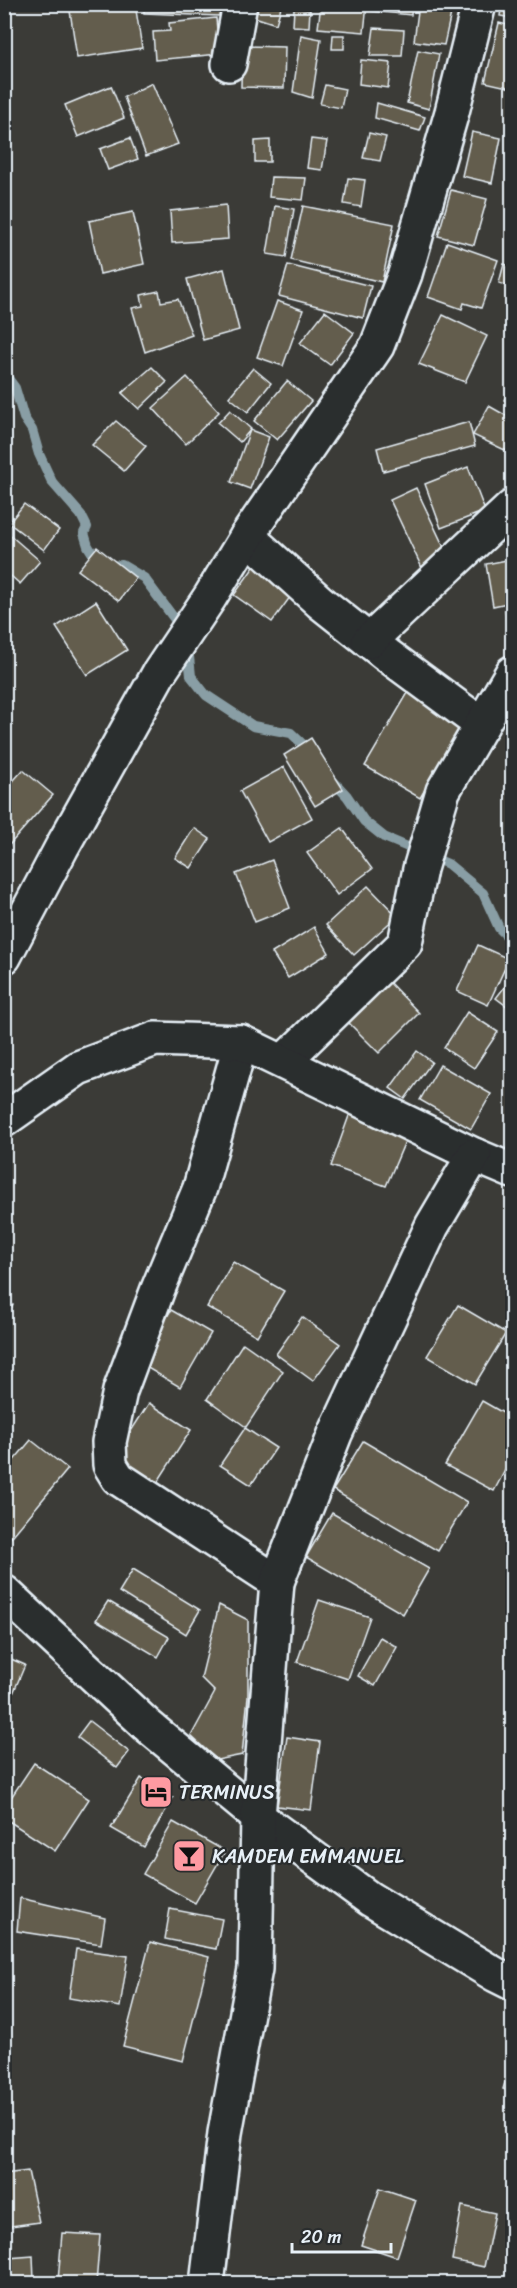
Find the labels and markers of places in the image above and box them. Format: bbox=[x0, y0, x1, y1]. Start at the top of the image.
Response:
hotel icon: TERMINUS bbox=[138, 1774, 174, 1810]
place label: TERMINUS bbox=[179, 1775, 275, 1810]
bar icon: KAMDEM EMMANUEL bbox=[171, 1838, 207, 1874]
place label: KAMDEM EMMANUEL bbox=[212, 1839, 404, 1874]

